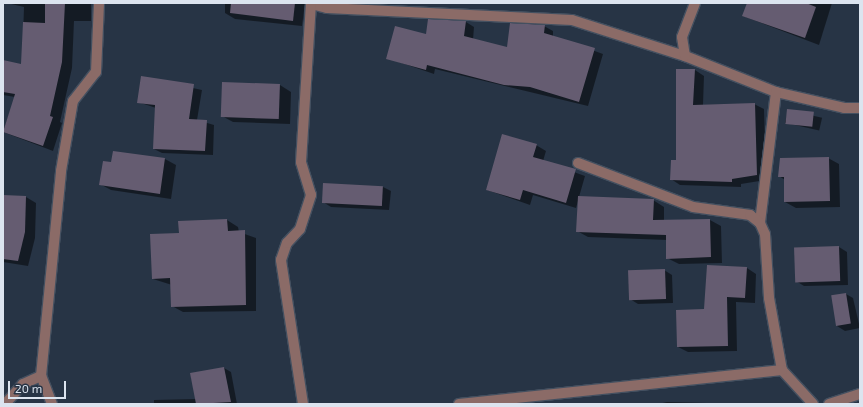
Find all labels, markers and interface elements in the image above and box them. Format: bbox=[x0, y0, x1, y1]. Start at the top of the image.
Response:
scale bar bbox=[10, 373, 68, 399]
text: 20 m bbox=[15, 381, 42, 395]

